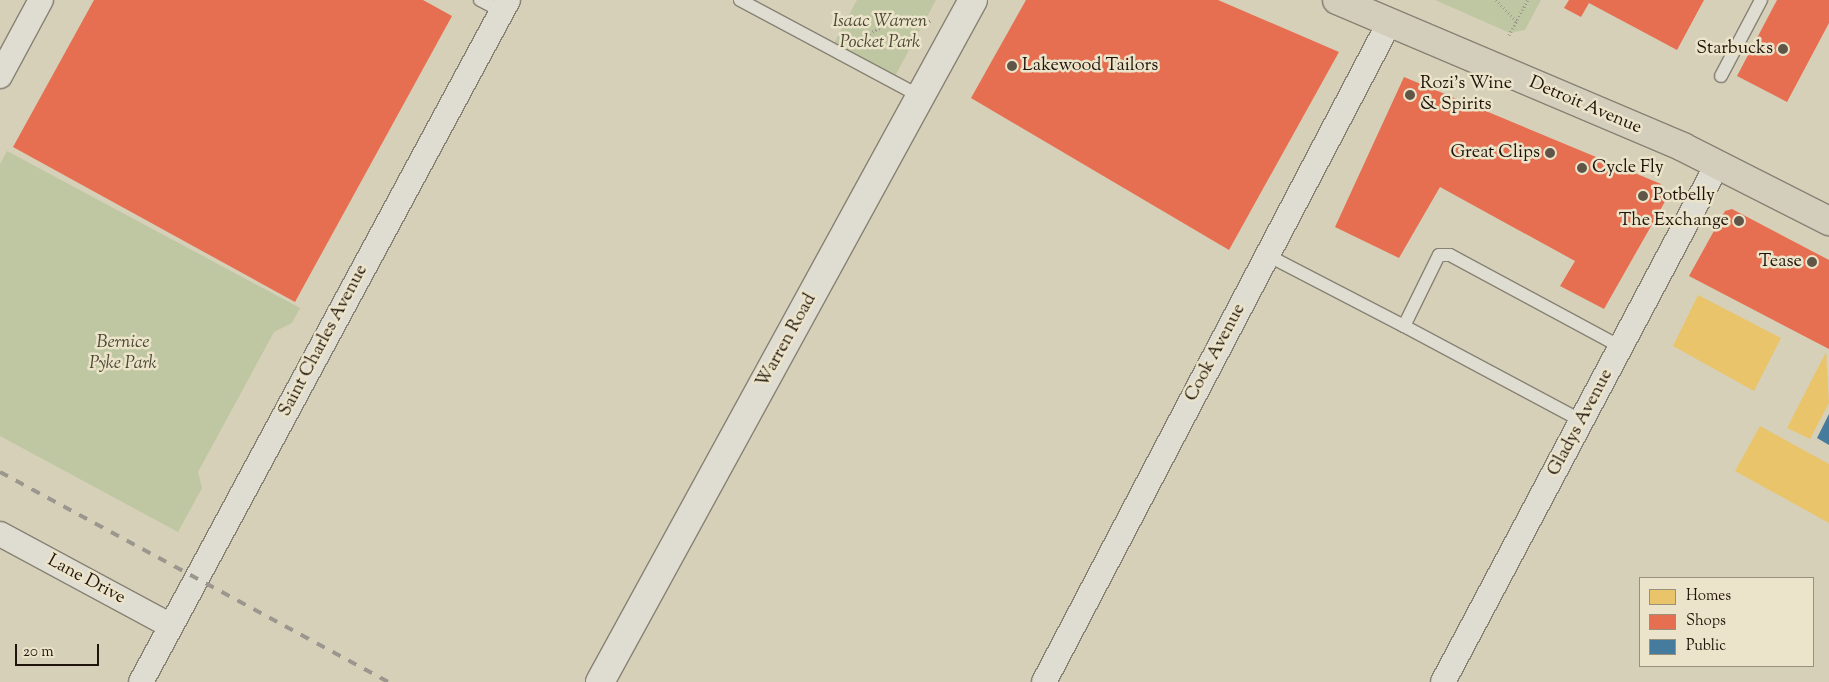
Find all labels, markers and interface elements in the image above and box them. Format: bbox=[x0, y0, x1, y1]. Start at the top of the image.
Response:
park label: Isaac Warren Pocket Park bbox=[833, 12, 927, 54]
place label: Starbucks bbox=[1696, 38, 1773, 60]
marker: Starbucks bbox=[1777, 43, 1789, 55]
place label: Lakewood Tailors bbox=[1022, 55, 1158, 77]
marker: Lakewood Tailors bbox=[1006, 60, 1018, 72]
street label: Detroit Avenue bbox=[1525, 73, 1645, 139]
place label: Rozi's Wine & Spirits bbox=[1420, 74, 1512, 116]
marker: Rozi's Wine & Spirits bbox=[1404, 89, 1416, 101]
place label: Great Clips bbox=[1450, 142, 1540, 164]
marker: Great Clips bbox=[1544, 147, 1556, 159]
place label: Cycle Fly bbox=[1592, 157, 1664, 179]
marker: Cycle Fly bbox=[1576, 162, 1588, 174]
place label: Potbelly bbox=[1653, 185, 1715, 207]
marker: Potbelly bbox=[1637, 190, 1649, 202]
place label: The Exchange bbox=[1619, 210, 1729, 232]
marker: The Exchange bbox=[1733, 215, 1745, 227]
place label: Tease bbox=[1759, 251, 1802, 273]
marker: Tease bbox=[1806, 256, 1818, 268]
street label: Saint Charles Avenue bbox=[275, 261, 373, 421]
street label: Warren Road bbox=[752, 290, 822, 392]
street label: Cook Avenue bbox=[1181, 301, 1251, 405]
park label: Bernice Pyke Park bbox=[89, 333, 157, 376]
street label: Gladys Avenue bbox=[1544, 366, 1618, 480]
street label: Lane Drive bbox=[43, 550, 129, 610]
legend bbox=[1639, 577, 1814, 667]
text: Homes bbox=[1686, 586, 1731, 607]
text: Shops bbox=[1686, 611, 1726, 632]
scale bar bbox=[18, 634, 101, 666]
text: Public bbox=[1686, 636, 1726, 657]
text: 20 m bbox=[23, 642, 54, 663]

